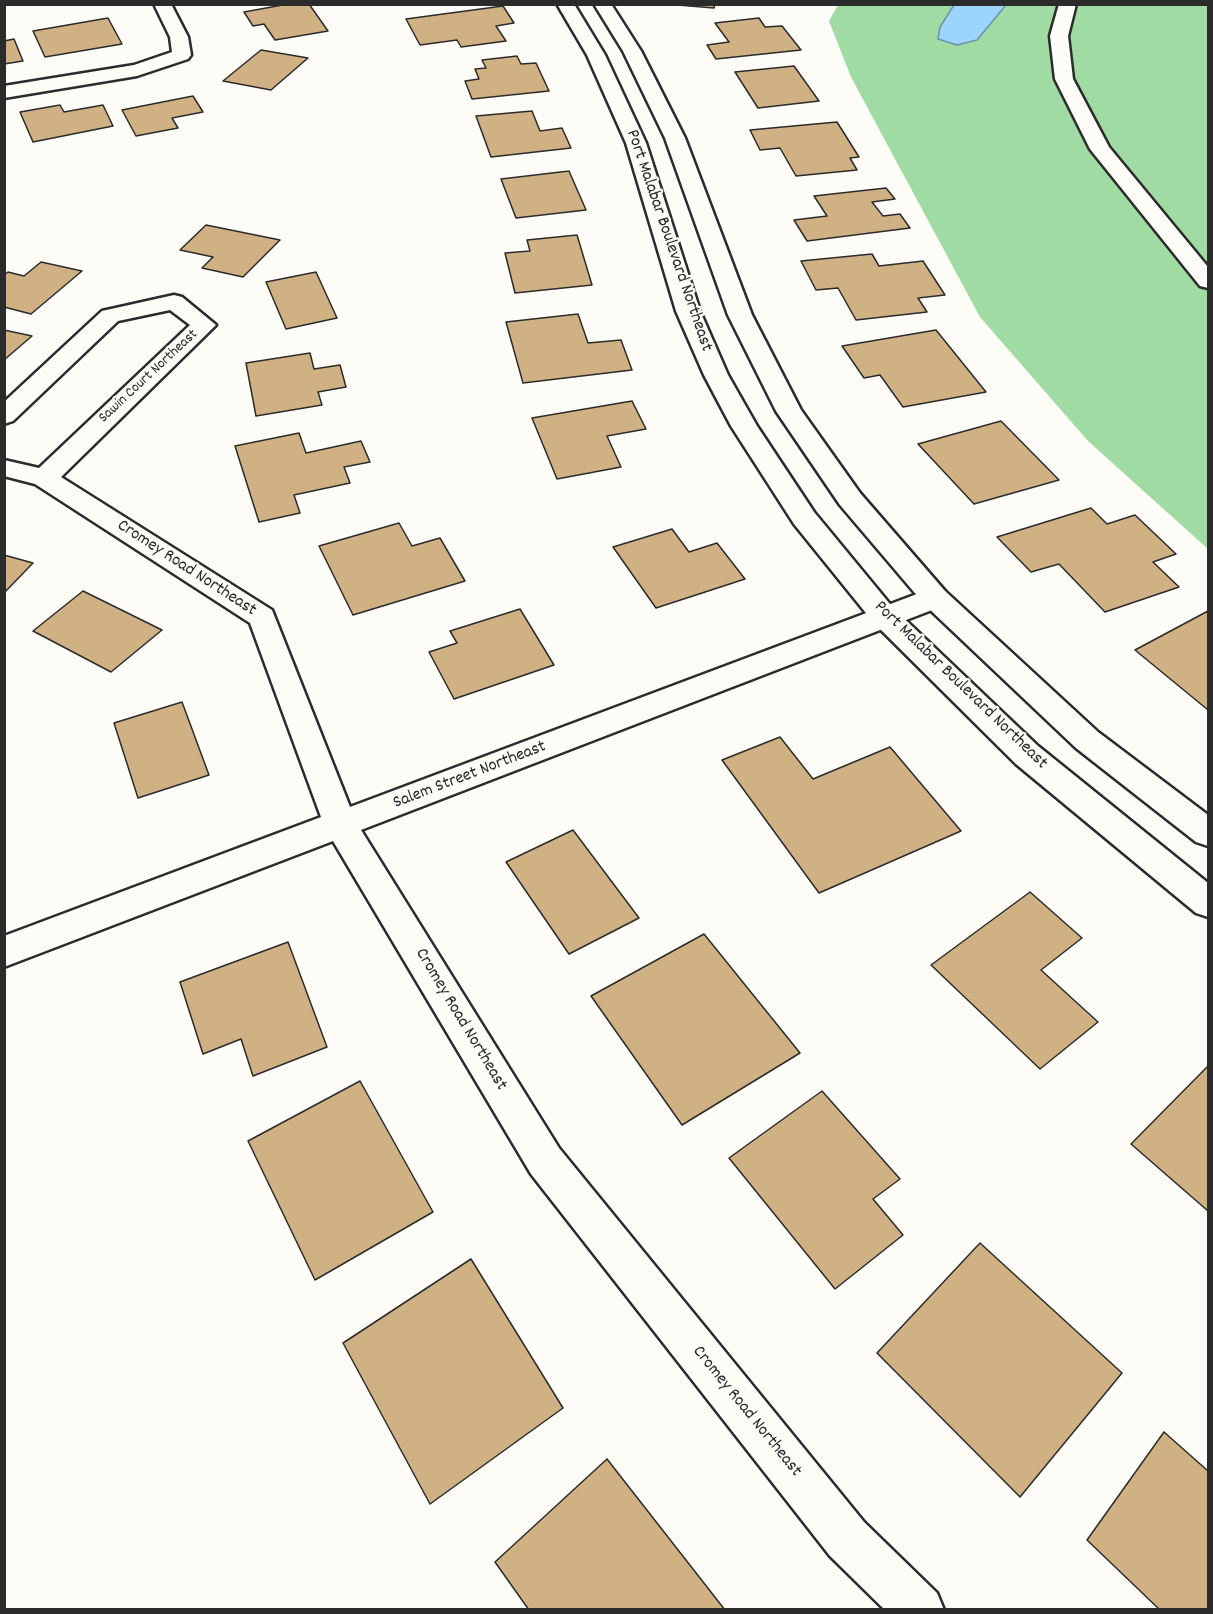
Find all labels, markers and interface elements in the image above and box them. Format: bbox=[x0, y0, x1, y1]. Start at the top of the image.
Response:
street label: Port Malabar Boulevard Northeast bbox=[620, 127, 716, 355]
street label: Sawin Court Northeast bbox=[96, 326, 202, 428]
street label: Cromey Road Northeast bbox=[112, 516, 260, 622]
street label: Port Malabar Boulevard Northeast bbox=[869, 597, 1051, 775]
street label: Salem Street Northeast bbox=[391, 737, 549, 815]
street label: Cromey Road Northeast bbox=[409, 945, 511, 1095]
street label: Cromey Road Northeast bbox=[687, 1342, 805, 1482]

